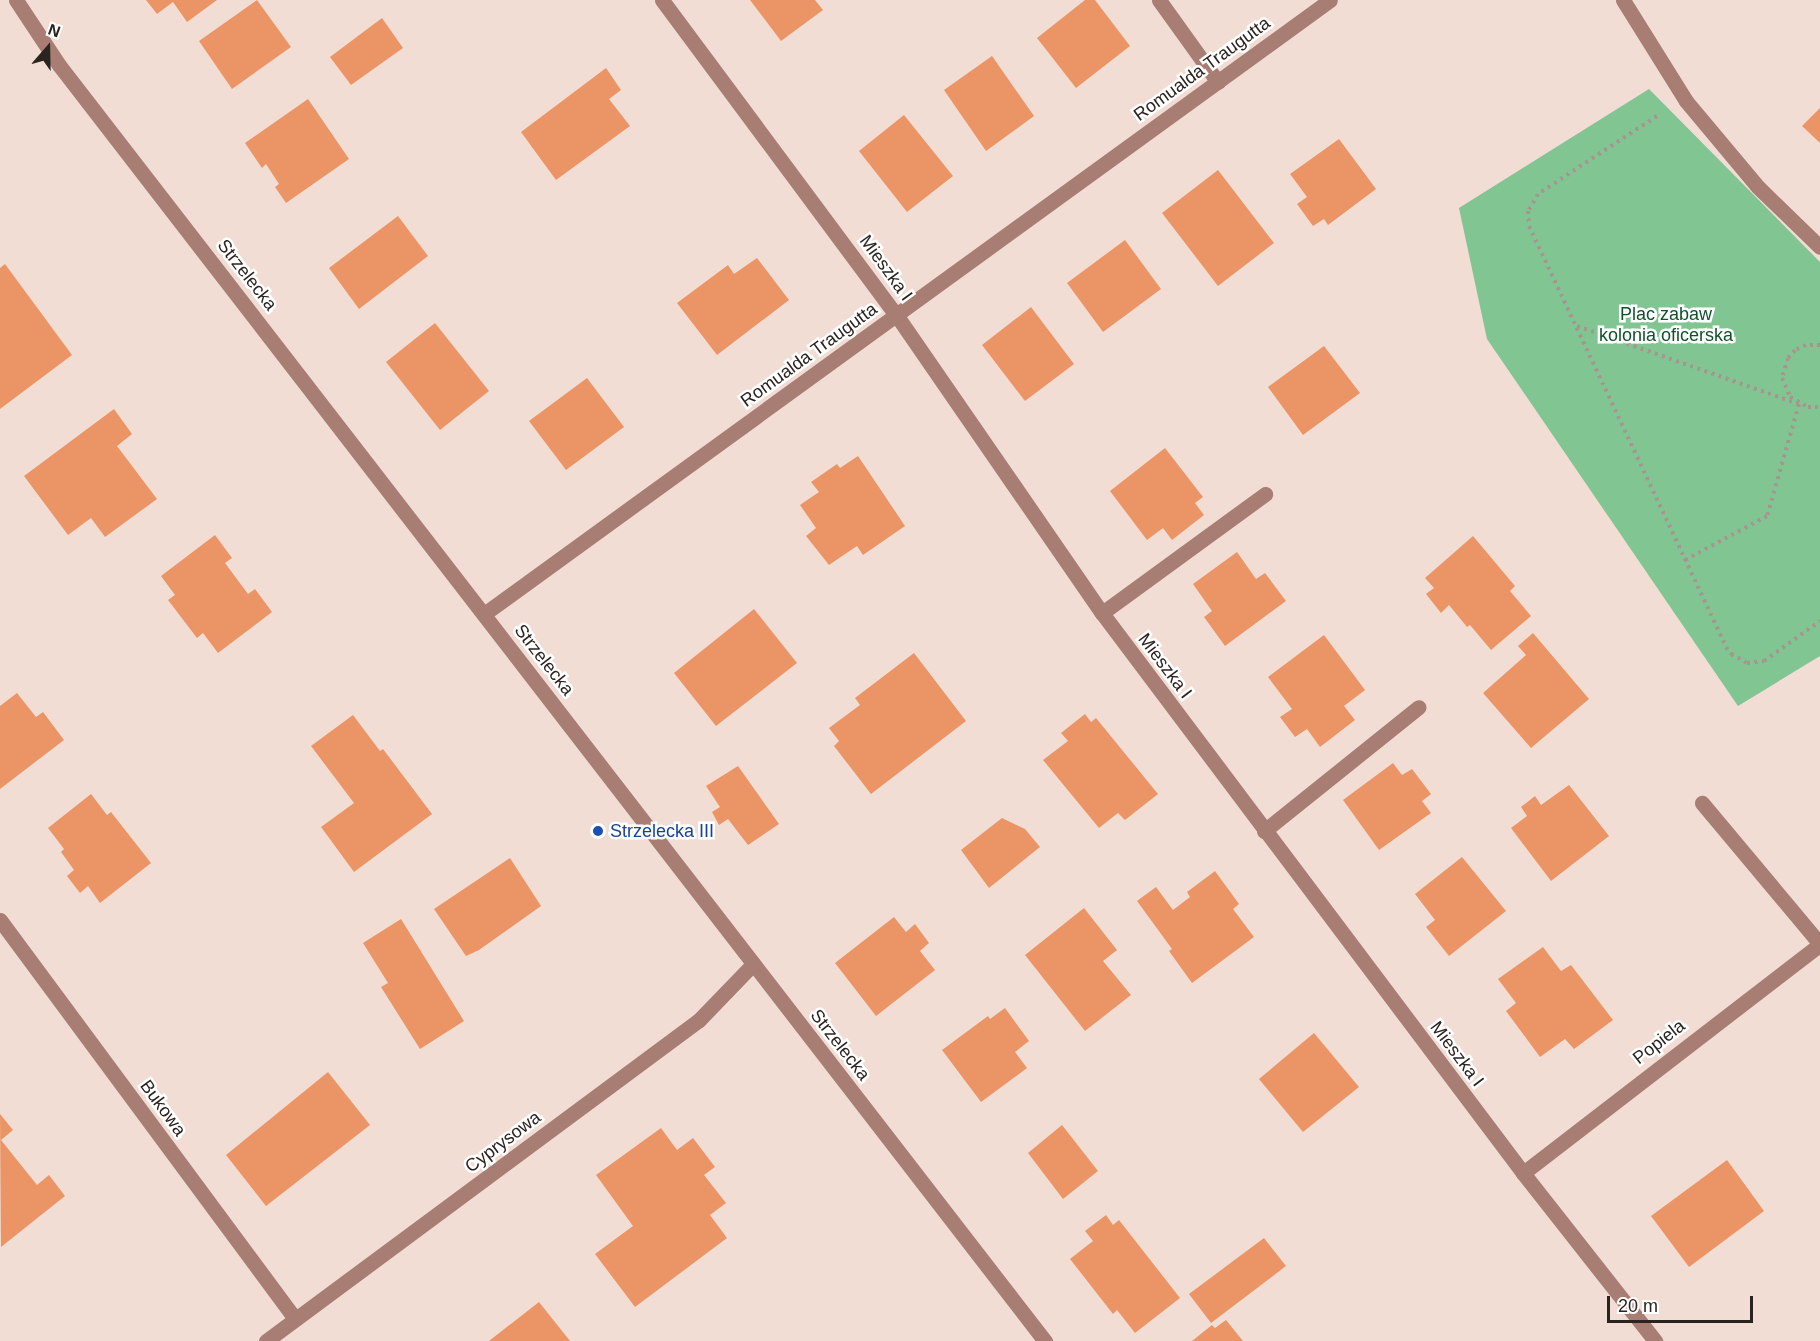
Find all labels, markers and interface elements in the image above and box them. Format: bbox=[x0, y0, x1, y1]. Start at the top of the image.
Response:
street label: Romualda Traugutta bbox=[1130, 12, 1274, 126]
north arrow bbox=[18, 18, 78, 78]
text: N bbox=[46, 21, 63, 41]
street label: Mieszka I bbox=[855, 231, 917, 305]
street label: Strzelecka bbox=[213, 235, 281, 315]
street label: Romualda Traugutta bbox=[737, 298, 881, 412]
park label: Plac zabaw kolonia oficerska bbox=[1599, 304, 1733, 346]
street label: Strzelecka bbox=[510, 620, 578, 700]
street label: Mieszka I bbox=[1134, 629, 1196, 703]
place label: Strzelecka III bbox=[610, 820, 714, 842]
marker: Strzelecka III bbox=[591, 824, 605, 838]
street label: Strzelecka bbox=[806, 1005, 874, 1085]
street label: Popiela bbox=[1629, 1015, 1689, 1069]
street label: Mieszka I bbox=[1426, 1017, 1488, 1091]
street label: Bukowa bbox=[135, 1076, 191, 1140]
street label: Cyprysowa bbox=[461, 1107, 545, 1177]
scale bar bbox=[1610, 1284, 1756, 1322]
text: 20 m bbox=[1618, 1296, 1658, 1316]

